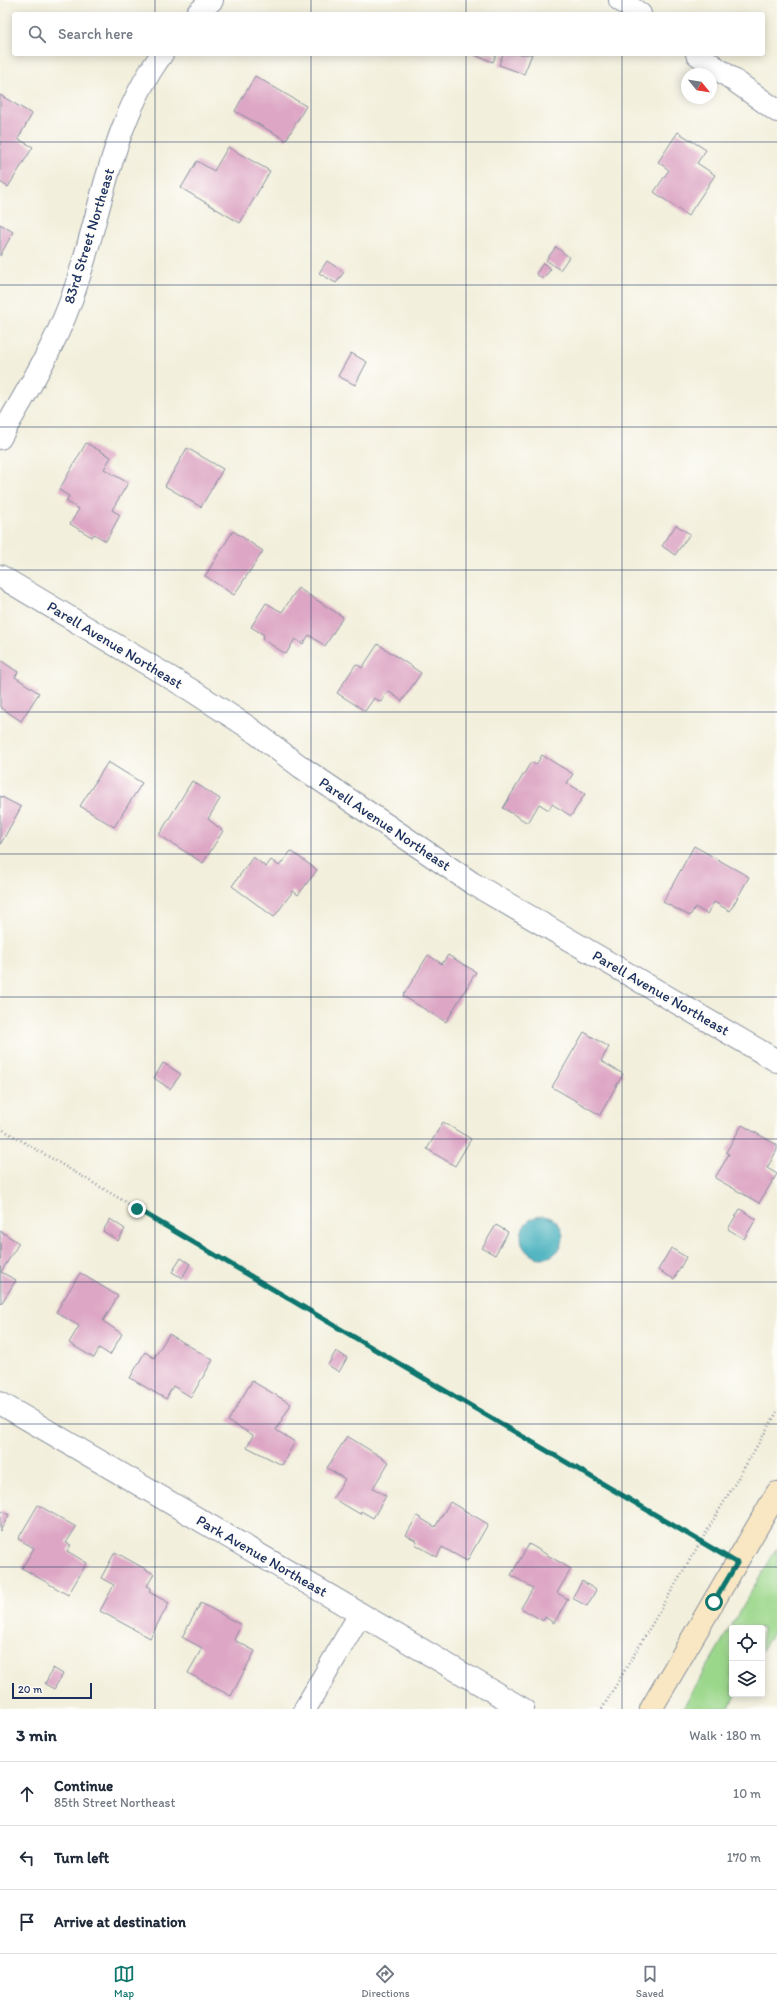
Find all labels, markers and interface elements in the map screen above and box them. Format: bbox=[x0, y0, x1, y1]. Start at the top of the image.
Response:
search box bbox=[12, 12, 765, 56]
icon: search bbox=[26, 23, 48, 45]
text: Search here bbox=[58, 25, 133, 43]
north arrow bbox=[681, 68, 717, 104]
street label: 83rd Street Northeast bbox=[60, 166, 118, 306]
street label: Parell Avenue Northeast bbox=[44, 597, 186, 693]
street label: Parell Avenue Northeast bbox=[316, 773, 455, 875]
street label: Parell Avenue Northeast bbox=[589, 946, 733, 1040]
route end bbox=[128, 1200, 146, 1218]
street label: Park Avenue Northeast bbox=[193, 1511, 331, 1601]
route start bbox=[705, 1593, 723, 1611]
map controls bbox=[729, 1625, 765, 1697]
button: locate bbox=[729, 1625, 765, 1661]
button: layers bbox=[729, 1661, 765, 1697]
scale bar bbox=[12, 1681, 92, 1700]
text: 20 m bbox=[18, 1683, 42, 1696]
text: 3 min bbox=[16, 1725, 57, 1745]
text: Walk · 180 m bbox=[689, 1728, 761, 1743]
text: Continue bbox=[54, 1777, 113, 1795]
icon: ahead bbox=[16, 1783, 38, 1805]
text: 10 m bbox=[733, 1786, 761, 1801]
text: 85th Street Northeast bbox=[54, 1795, 175, 1810]
icon: left bbox=[16, 1847, 38, 1869]
text: Turn left bbox=[54, 1849, 109, 1867]
text: 170 m bbox=[727, 1850, 761, 1865]
icon: arrive bbox=[16, 1911, 38, 1933]
text: Arrive at destination bbox=[54, 1913, 186, 1931]
tab: Map bbox=[113, 1963, 135, 2000]
tab: Directions bbox=[361, 1963, 410, 2000]
tab: Saved bbox=[636, 1963, 664, 2000]

